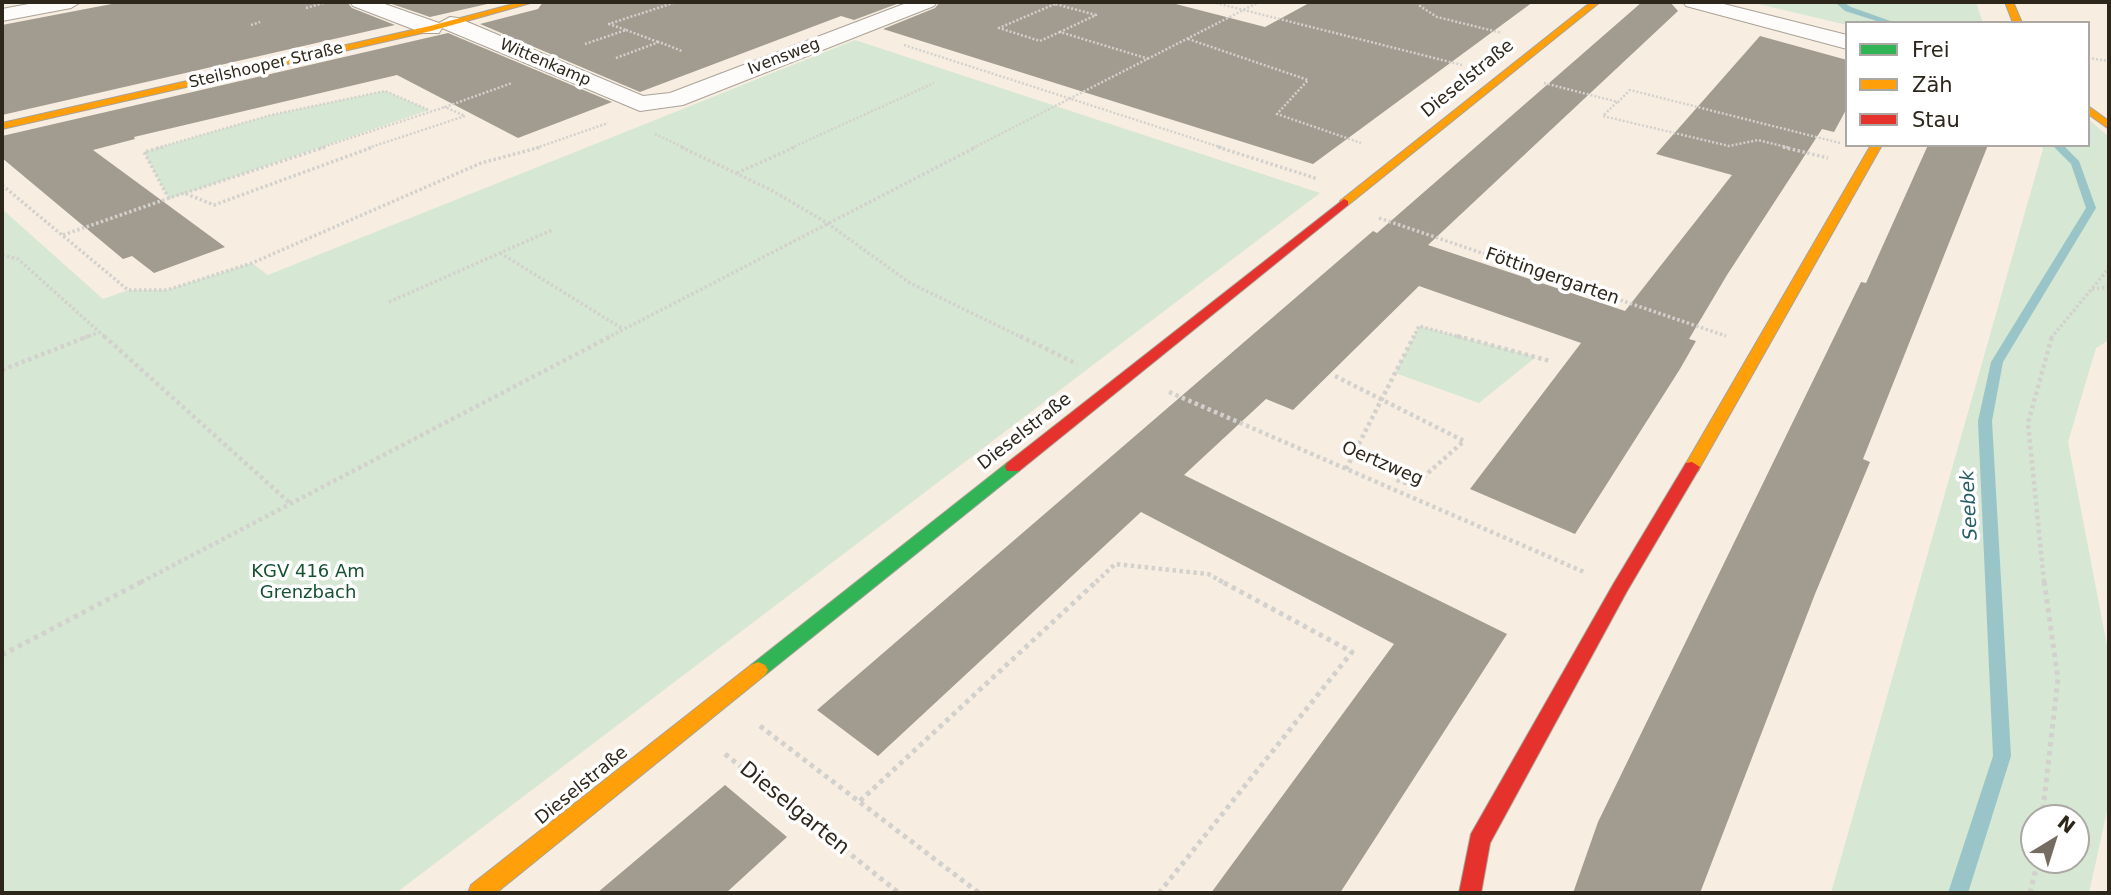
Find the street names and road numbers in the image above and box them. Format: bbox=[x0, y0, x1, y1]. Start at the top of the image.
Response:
street label: Ivensweg bbox=[745, 34, 823, 80]
street label: Wittenkamp bbox=[497, 35, 593, 91]
street label: Dieselstraße bbox=[1417, 35, 1519, 123]
street label: Steilshooper Straße bbox=[187, 39, 345, 93]
street label: Föttingergarten bbox=[1482, 244, 1622, 310]
street label: Dieselstraße bbox=[974, 389, 1076, 475]
street label: Oertzweg bbox=[1338, 437, 1426, 491]
street label: Dieselstraße bbox=[531, 742, 633, 830]
street label: Dieselgarten bbox=[734, 757, 854, 861]

